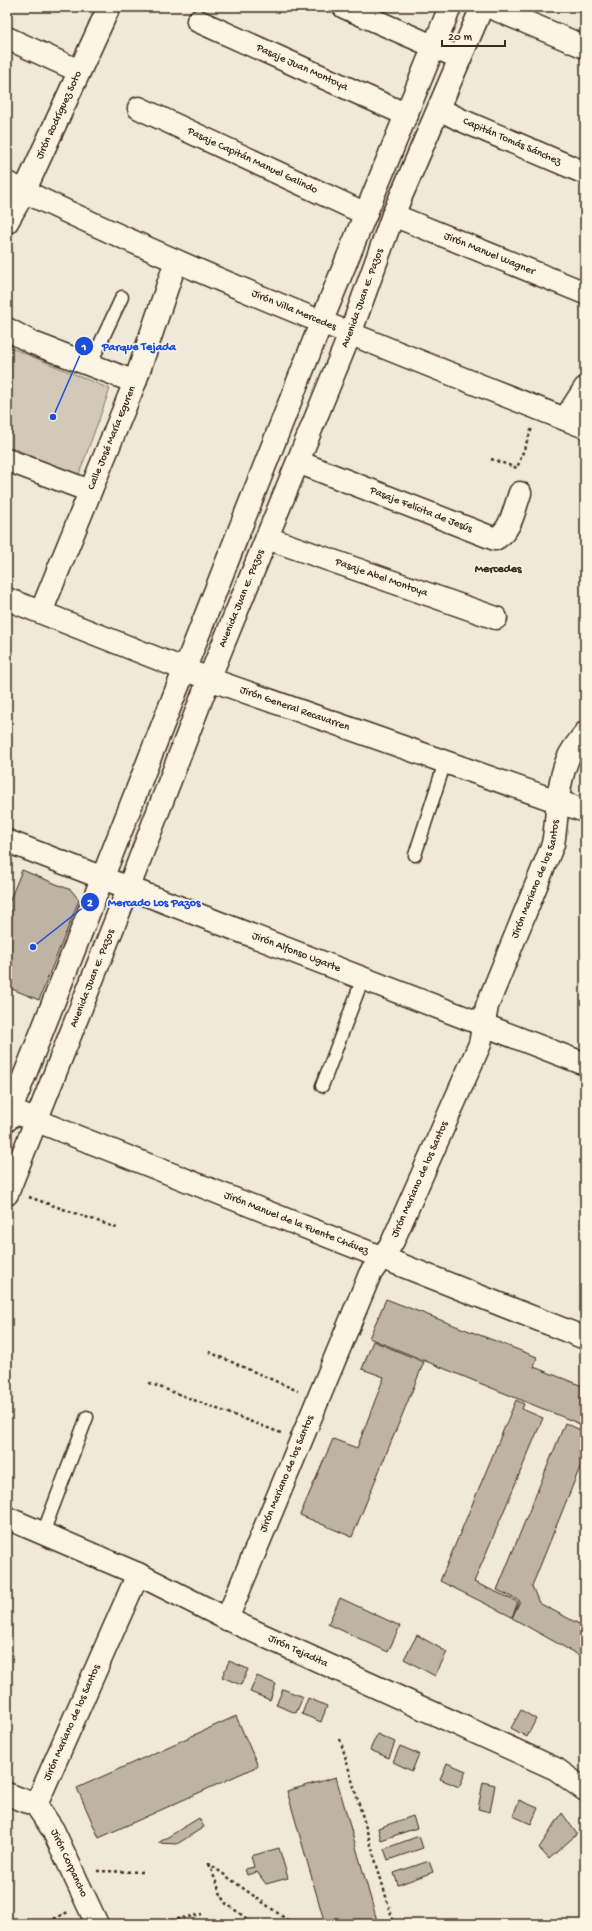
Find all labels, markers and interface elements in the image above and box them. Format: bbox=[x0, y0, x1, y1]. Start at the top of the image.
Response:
scale bar bbox=[442, 22, 505, 48]
text: 20 m bbox=[448, 31, 473, 45]
street label: Pasaje Juan Montoya bbox=[253, 42, 350, 94]
street label: Jirón Rodríguez Soto bbox=[34, 69, 85, 161]
street label: Capitán Tomás Sánchez bbox=[461, 116, 564, 168]
street label: Pasaje Capitán Manuel Galindo bbox=[184, 125, 320, 197]
street label: Jirón Manuel Wagner bbox=[442, 230, 538, 278]
street label: Avenida Juan E. Pazos bbox=[339, 246, 387, 349]
street label: Jirón Villa Mercedes bbox=[250, 288, 339, 334]
callout: Parque Tejada bbox=[74, 334, 184, 358]
text: 1 bbox=[81, 341, 87, 355]
text: Parque Tejada bbox=[101, 341, 177, 355]
street label: Calle José María Eguren bbox=[86, 384, 139, 492]
street label: Pasaje Felícita de Jesús bbox=[367, 484, 475, 536]
street label: Avenida Juan E. Pazos bbox=[217, 547, 268, 649]
street label: Pasaje Abel Montoya bbox=[332, 556, 430, 600]
district label: Mercedes bbox=[475, 563, 522, 577]
street label: Jirón General Recavarren bbox=[238, 684, 352, 734]
street label: Jirón Mariano de los Santos bbox=[509, 818, 562, 940]
callout: Mercado Los Pazos bbox=[80, 890, 208, 914]
text: 2 bbox=[87, 897, 93, 911]
text: Mercado Los Pazos bbox=[108, 897, 201, 911]
street label: Avenida Juan E. Pazos bbox=[68, 927, 118, 1029]
street label: Jirón Alfonso Ugarte bbox=[250, 930, 343, 975]
street label: Jirón Mariano de los Santos bbox=[389, 1119, 451, 1239]
street label: Jirón Manuel de la Fuente Chávez bbox=[222, 1190, 371, 1258]
street label: Jirón Mariano de los Santos bbox=[258, 1413, 317, 1534]
street label: Jirón Tejadita bbox=[266, 1632, 330, 1670]
street label: Jirón Mariano de los Santos bbox=[41, 1662, 104, 1783]
street label: Jirón Corpancho bbox=[48, 1827, 90, 1899]

